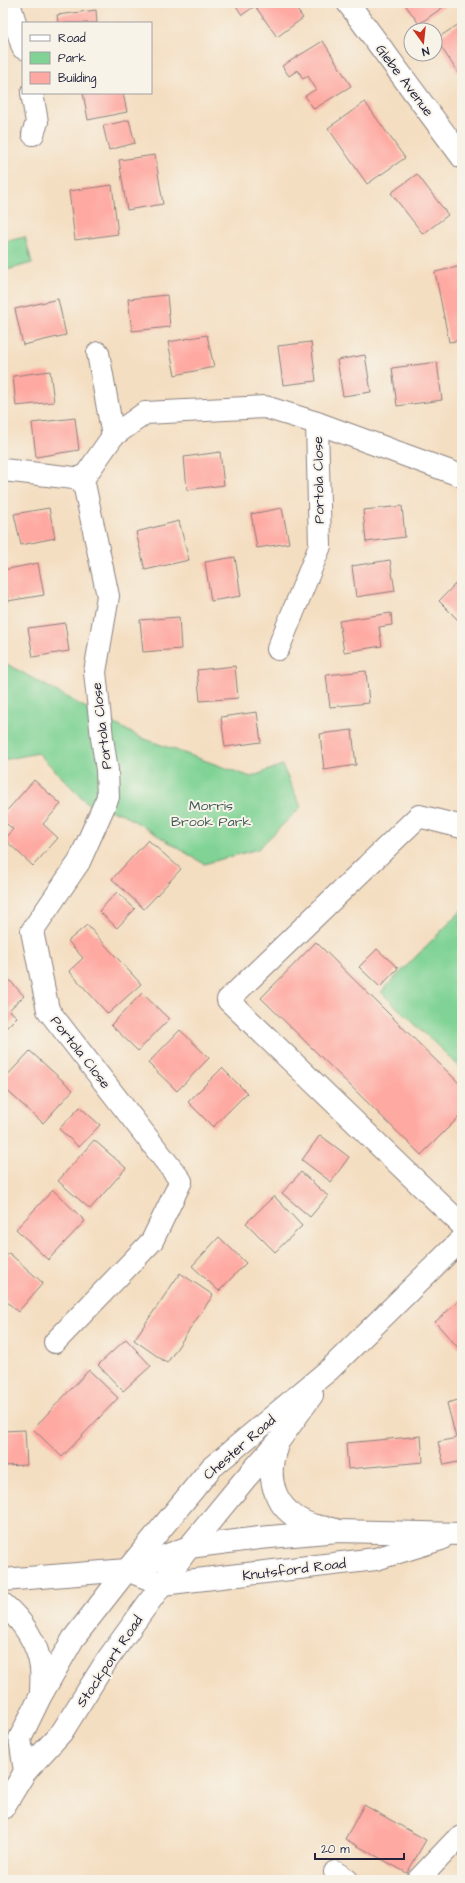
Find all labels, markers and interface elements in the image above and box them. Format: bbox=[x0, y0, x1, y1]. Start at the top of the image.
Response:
legend bbox=[22, 22, 152, 94]
north arrow bbox=[403, 22, 443, 62]
text: Road bbox=[58, 30, 86, 47]
street label: Glebe Avenue bbox=[370, 40, 438, 121]
text: N bbox=[420, 43, 431, 59]
text: Park bbox=[58, 50, 86, 67]
text: Building bbox=[58, 70, 96, 88]
street label: Portola Close bbox=[308, 436, 330, 524]
street label: Portola Close bbox=[87, 681, 117, 771]
park label: Morris Brook Park bbox=[171, 796, 251, 832]
street label: Portola Close bbox=[45, 1012, 115, 1094]
street label: Chester Road bbox=[199, 1411, 280, 1485]
street label: Knutsford Road bbox=[241, 1554, 347, 1586]
street label: Stockport Road bbox=[72, 1612, 148, 1711]
scale bar bbox=[315, 1835, 404, 1861]
text: 20 m bbox=[321, 1841, 350, 1858]

